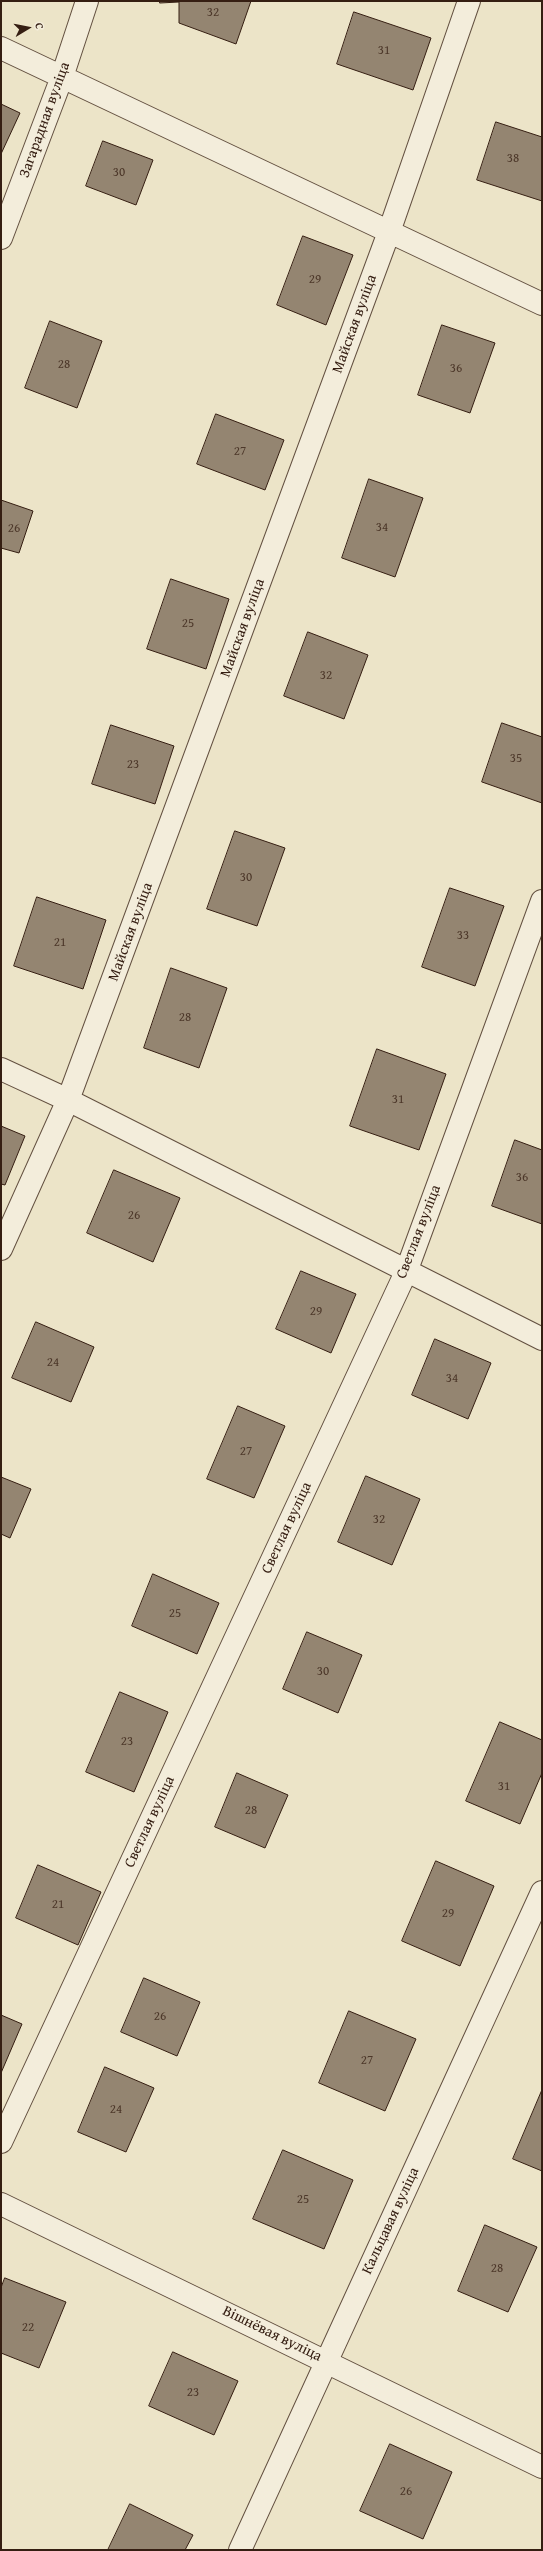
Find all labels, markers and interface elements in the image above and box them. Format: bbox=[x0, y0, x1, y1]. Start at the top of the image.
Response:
house number: 32 bbox=[207, 5, 219, 21]
north arrow bbox=[8, 8, 48, 48]
text: С bbox=[31, 21, 48, 30]
house number: 31 bbox=[378, 43, 390, 59]
street label: Загарадная вуліца bbox=[16, 60, 74, 180]
house number: 38 bbox=[507, 151, 519, 167]
house number: 30 bbox=[113, 165, 125, 181]
house number: 29 bbox=[309, 272, 321, 288]
street label: Майская вуліца bbox=[329, 272, 381, 376]
house number: 28 bbox=[58, 357, 70, 373]
house number: 36 bbox=[450, 361, 462, 377]
house number: 27 bbox=[234, 444, 246, 460]
house number: 34 bbox=[376, 520, 388, 536]
house number: 26 bbox=[8, 521, 20, 537]
street label: Майская вуліца bbox=[217, 576, 269, 680]
house number: 25 bbox=[182, 616, 194, 632]
house number: 32 bbox=[320, 668, 332, 684]
house number: 35 bbox=[510, 751, 522, 767]
house number: 23 bbox=[127, 757, 139, 773]
house number: 30 bbox=[240, 870, 252, 886]
street label: Майская вуліца bbox=[105, 880, 157, 984]
house number: 33 bbox=[457, 928, 469, 944]
house number: 21 bbox=[54, 935, 66, 951]
house number: 28 bbox=[179, 1010, 191, 1026]
house number: 31 bbox=[392, 1092, 404, 1108]
house number: 36 bbox=[516, 1170, 528, 1186]
street label: Светлая вуліца bbox=[393, 1182, 445, 1282]
house number: 26 bbox=[128, 1208, 140, 1224]
house number: 29 bbox=[310, 1304, 322, 1320]
house number: 24 bbox=[47, 1355, 59, 1371]
house number: 34 bbox=[446, 1371, 458, 1387]
house number: 27 bbox=[240, 1444, 252, 1460]
street label: Светлая вуліца bbox=[258, 1479, 316, 1577]
house number: 32 bbox=[373, 1512, 385, 1528]
house number: 25 bbox=[169, 1606, 181, 1622]
house number: 30 bbox=[317, 1664, 329, 1680]
house number: 23 bbox=[121, 1734, 133, 1750]
street label: Светлая вуліца bbox=[121, 1773, 179, 1871]
house number: 31 bbox=[498, 1779, 510, 1795]
house number: 28 bbox=[245, 1803, 257, 1819]
house number: 21 bbox=[52, 1897, 64, 1913]
house number: 29 bbox=[442, 1906, 454, 1922]
house number: 26 bbox=[154, 2009, 166, 2025]
house number: 27 bbox=[361, 2053, 373, 2069]
house number: 24 bbox=[110, 2102, 122, 2118]
street label: Кальцавая вуліца bbox=[358, 2165, 424, 2277]
house number: 25 bbox=[297, 2192, 309, 2208]
house number: 28 bbox=[491, 2261, 503, 2277]
street label: Вішнёвая вуліца bbox=[219, 2302, 325, 2366]
house number: 22 bbox=[22, 2320, 34, 2336]
house number: 23 bbox=[187, 2385, 199, 2401]
house number: 26 bbox=[400, 2484, 412, 2500]

